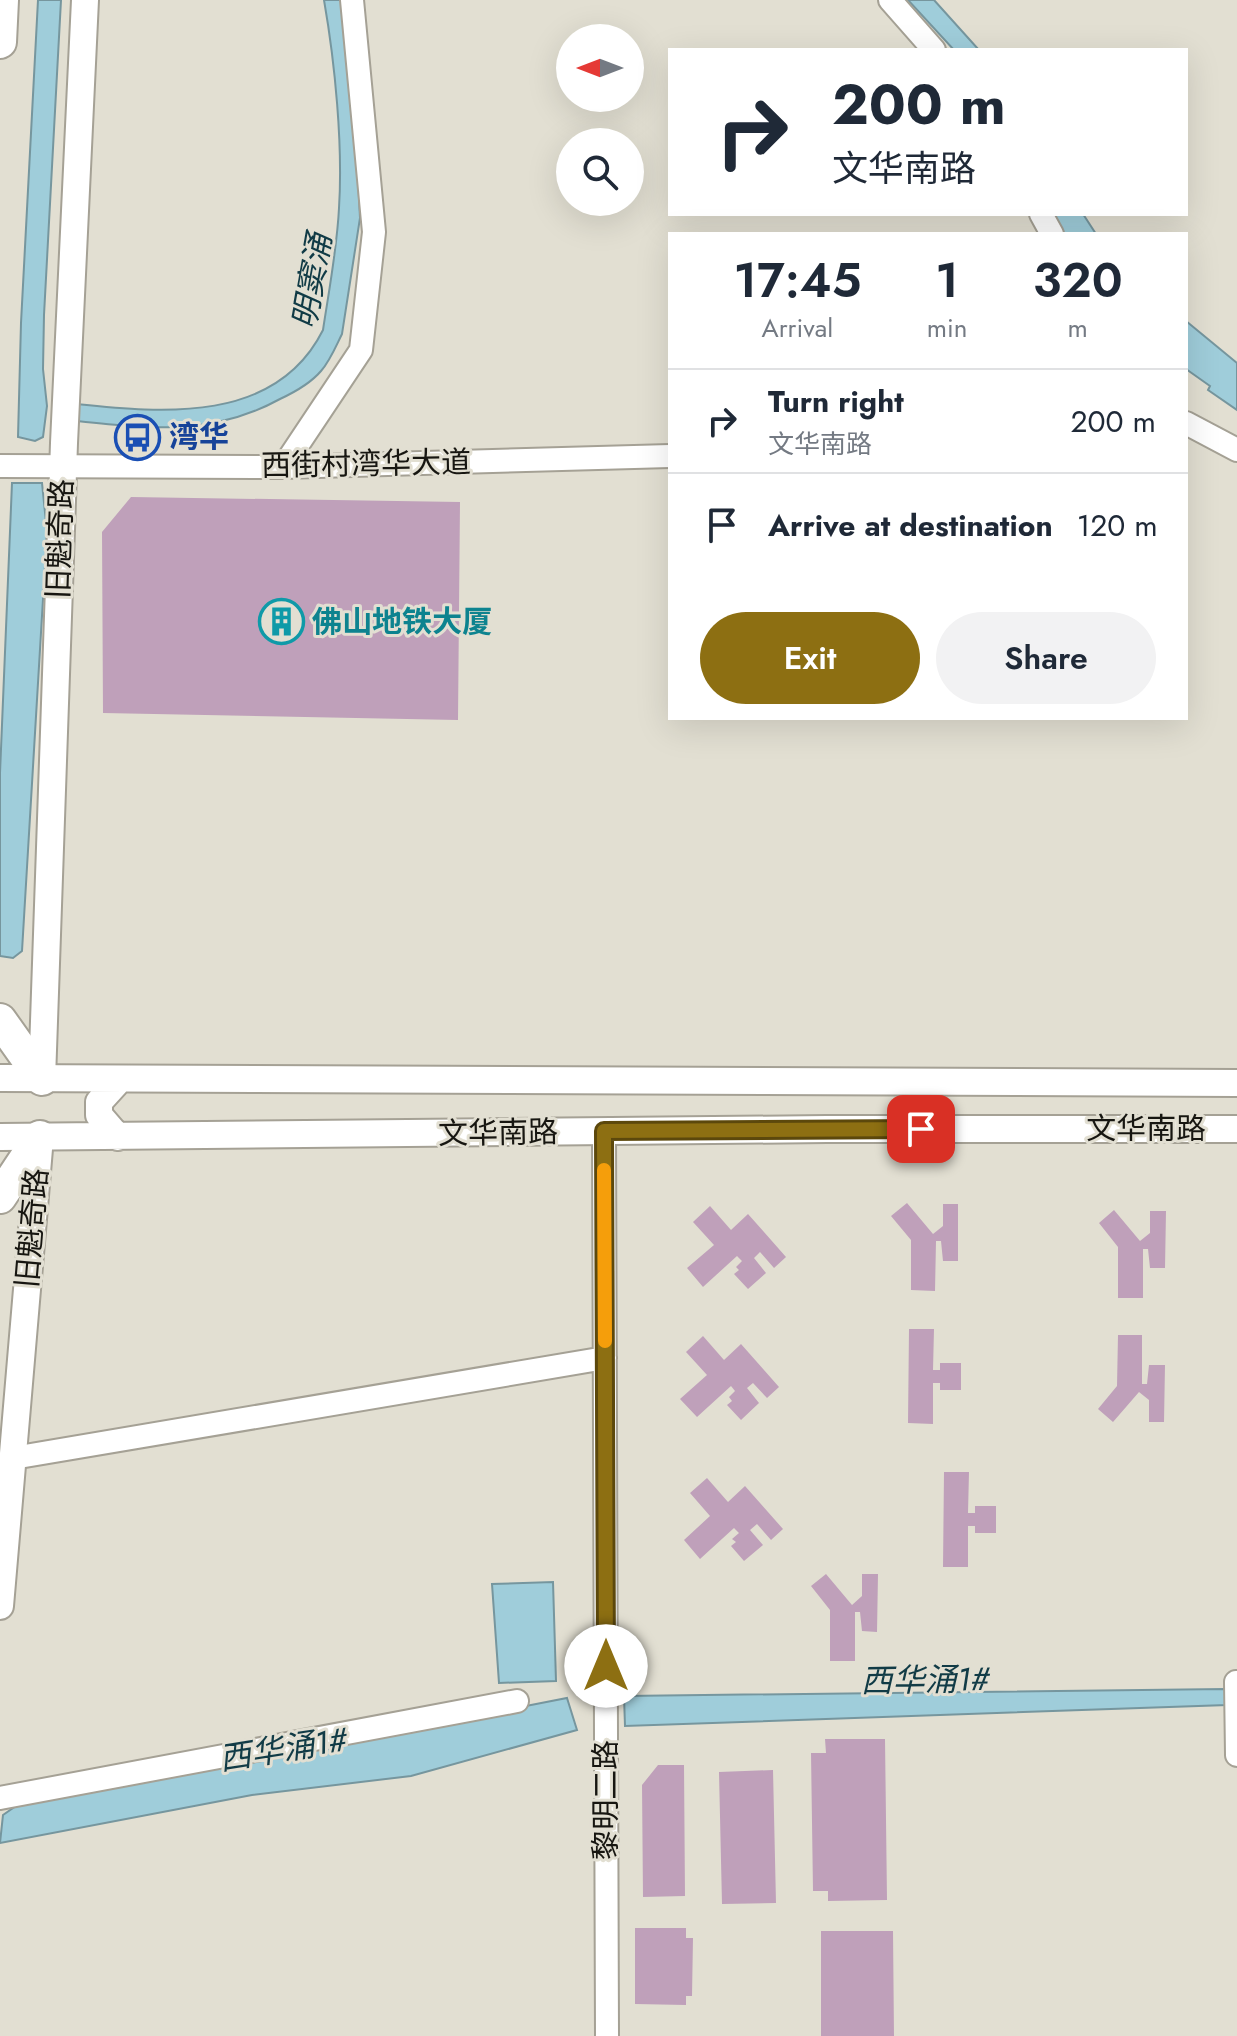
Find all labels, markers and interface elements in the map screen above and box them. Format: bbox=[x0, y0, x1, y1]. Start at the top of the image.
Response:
north arrow bbox=[556, 24, 644, 112]
map controls bbox=[556, 24, 644, 216]
text: 200 m bbox=[832, 64, 1006, 145]
icon: right bbox=[700, 80, 804, 184]
button: search bbox=[556, 128, 644, 216]
text: 文华南路 bbox=[832, 142, 976, 194]
water label: 明窦涌 bbox=[281, 227, 344, 332]
text: 17:45 bbox=[733, 246, 861, 315]
text: 1 bbox=[935, 246, 959, 315]
text: 320 bbox=[1033, 246, 1123, 315]
text: Arrival bbox=[762, 309, 833, 347]
text: min bbox=[927, 309, 967, 347]
text: m bbox=[1068, 309, 1088, 347]
text: Turn right bbox=[768, 380, 904, 423]
icon: right bbox=[700, 399, 744, 443]
text: 200 m bbox=[1071, 400, 1156, 443]
bus stop icon: 湾华 bbox=[114, 413, 162, 461]
place label: 湾华 bbox=[169, 415, 229, 458]
text: 文华南路 bbox=[768, 425, 872, 463]
street label: 西街村湾华大道 bbox=[261, 440, 471, 487]
street label: 旧魁奇路 bbox=[36, 478, 83, 600]
icon: arrive bbox=[700, 503, 744, 547]
text: Arrive at destination bbox=[768, 504, 1053, 547]
text: 120 m bbox=[1077, 504, 1158, 547]
building icon: 佛山地铁大厦 bbox=[257, 598, 305, 646]
place label: 佛山地铁大厦 bbox=[312, 600, 492, 643]
button: Exit bbox=[700, 612, 920, 704]
button: Share bbox=[936, 612, 1156, 704]
pin bbox=[887, 1095, 955, 1163]
icon: arrive bbox=[899, 1107, 943, 1151]
street label: 文华南路 bbox=[1086, 1107, 1206, 1150]
street label: 文华南路 bbox=[438, 1110, 558, 1155]
street label: 旧魁奇路 bbox=[5, 1166, 58, 1290]
position arrow bbox=[564, 1624, 648, 1708]
water label: 西华涌1# bbox=[860, 1656, 991, 1704]
water label: 西华涌1# bbox=[216, 1716, 351, 1782]
street label: 黎明二路 bbox=[584, 1740, 627, 1860]

